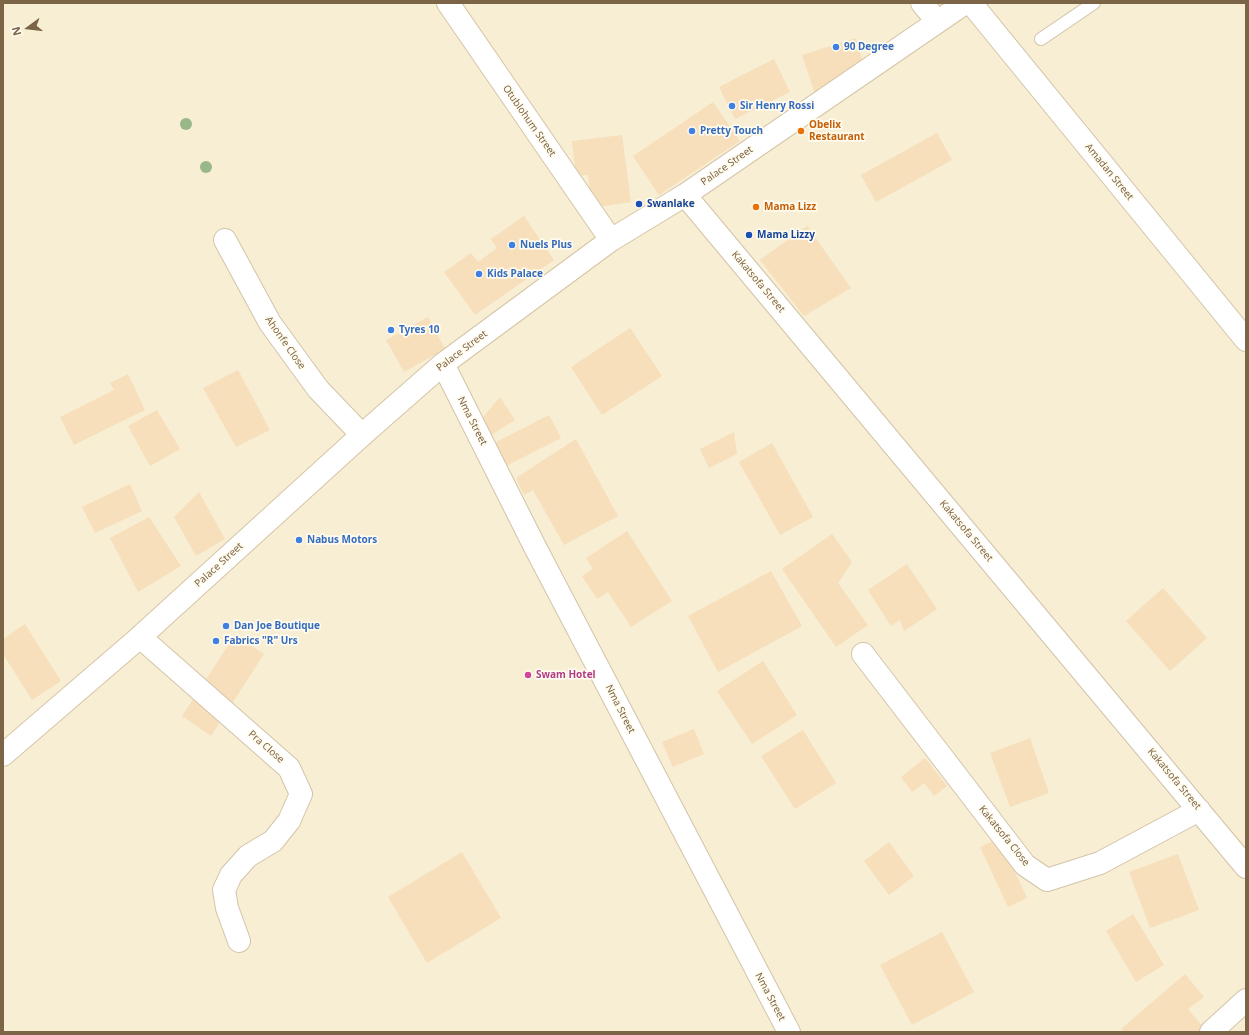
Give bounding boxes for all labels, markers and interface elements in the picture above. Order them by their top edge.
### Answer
north arrow [8,8,48,48]
text: N [8,25,24,38]
place label: 90 Degree [844,41,894,53]
marker: 90 Degree [831,42,841,52]
street label: Otublohum Street [500,83,558,159]
place label: Sir Henry Rossi [740,100,814,112]
marker: Sir Henry Rossi [727,101,737,111]
place label: Obelix Restaurant [809,119,864,142]
place label: Pretty Touch [700,125,763,137]
marker: Pretty Touch [687,126,697,136]
marker: Obelix Restaurant [796,126,806,136]
street label: Amadan Street [1082,141,1136,203]
street label: Palace Street [699,144,755,188]
place label: Swanlake [647,198,695,210]
marker: Swanlake [634,199,644,209]
place label: Mama Lizz [764,201,816,213]
marker: Mama Lizz [751,202,761,212]
place label: Mama Lizzy [757,229,815,241]
marker: Mama Lizzy [744,230,754,240]
place label: Nuels Plus [520,239,572,251]
marker: Nuels Plus [507,240,517,250]
street label: Kakatsofa Street [729,249,787,315]
place label: Kids Palace [487,268,543,280]
marker: Kids Palace [474,269,484,279]
street label: Ahonfe Close [262,314,308,372]
place label: Tyres 10 [399,324,440,336]
marker: Tyres 10 [386,325,396,335]
street label: Palace Street [434,328,490,374]
street label: Nma Street [455,395,489,447]
street label: Kakatsofa Street [937,498,995,564]
place label: Nabus Motors [307,534,377,546]
marker: Nabus Motors [294,535,304,545]
street label: Palace Street [192,540,246,590]
place label: Dan Joe Boutique [234,620,320,632]
marker: Dan Joe Boutique [221,621,231,631]
place label: Fabrics "R" Urs [224,635,298,647]
marker: Fabrics "R" Urs [211,636,221,646]
place label: Swam Hotel [536,669,596,681]
marker: Swam Hotel [523,670,533,680]
street label: Nma Street [603,683,637,735]
street label: Pra Close [246,728,286,766]
street label: Kakatsofa Street [1145,746,1203,812]
street label: Kakatsofa Close [976,803,1032,869]
street label: Nma Street [752,971,788,1023]

